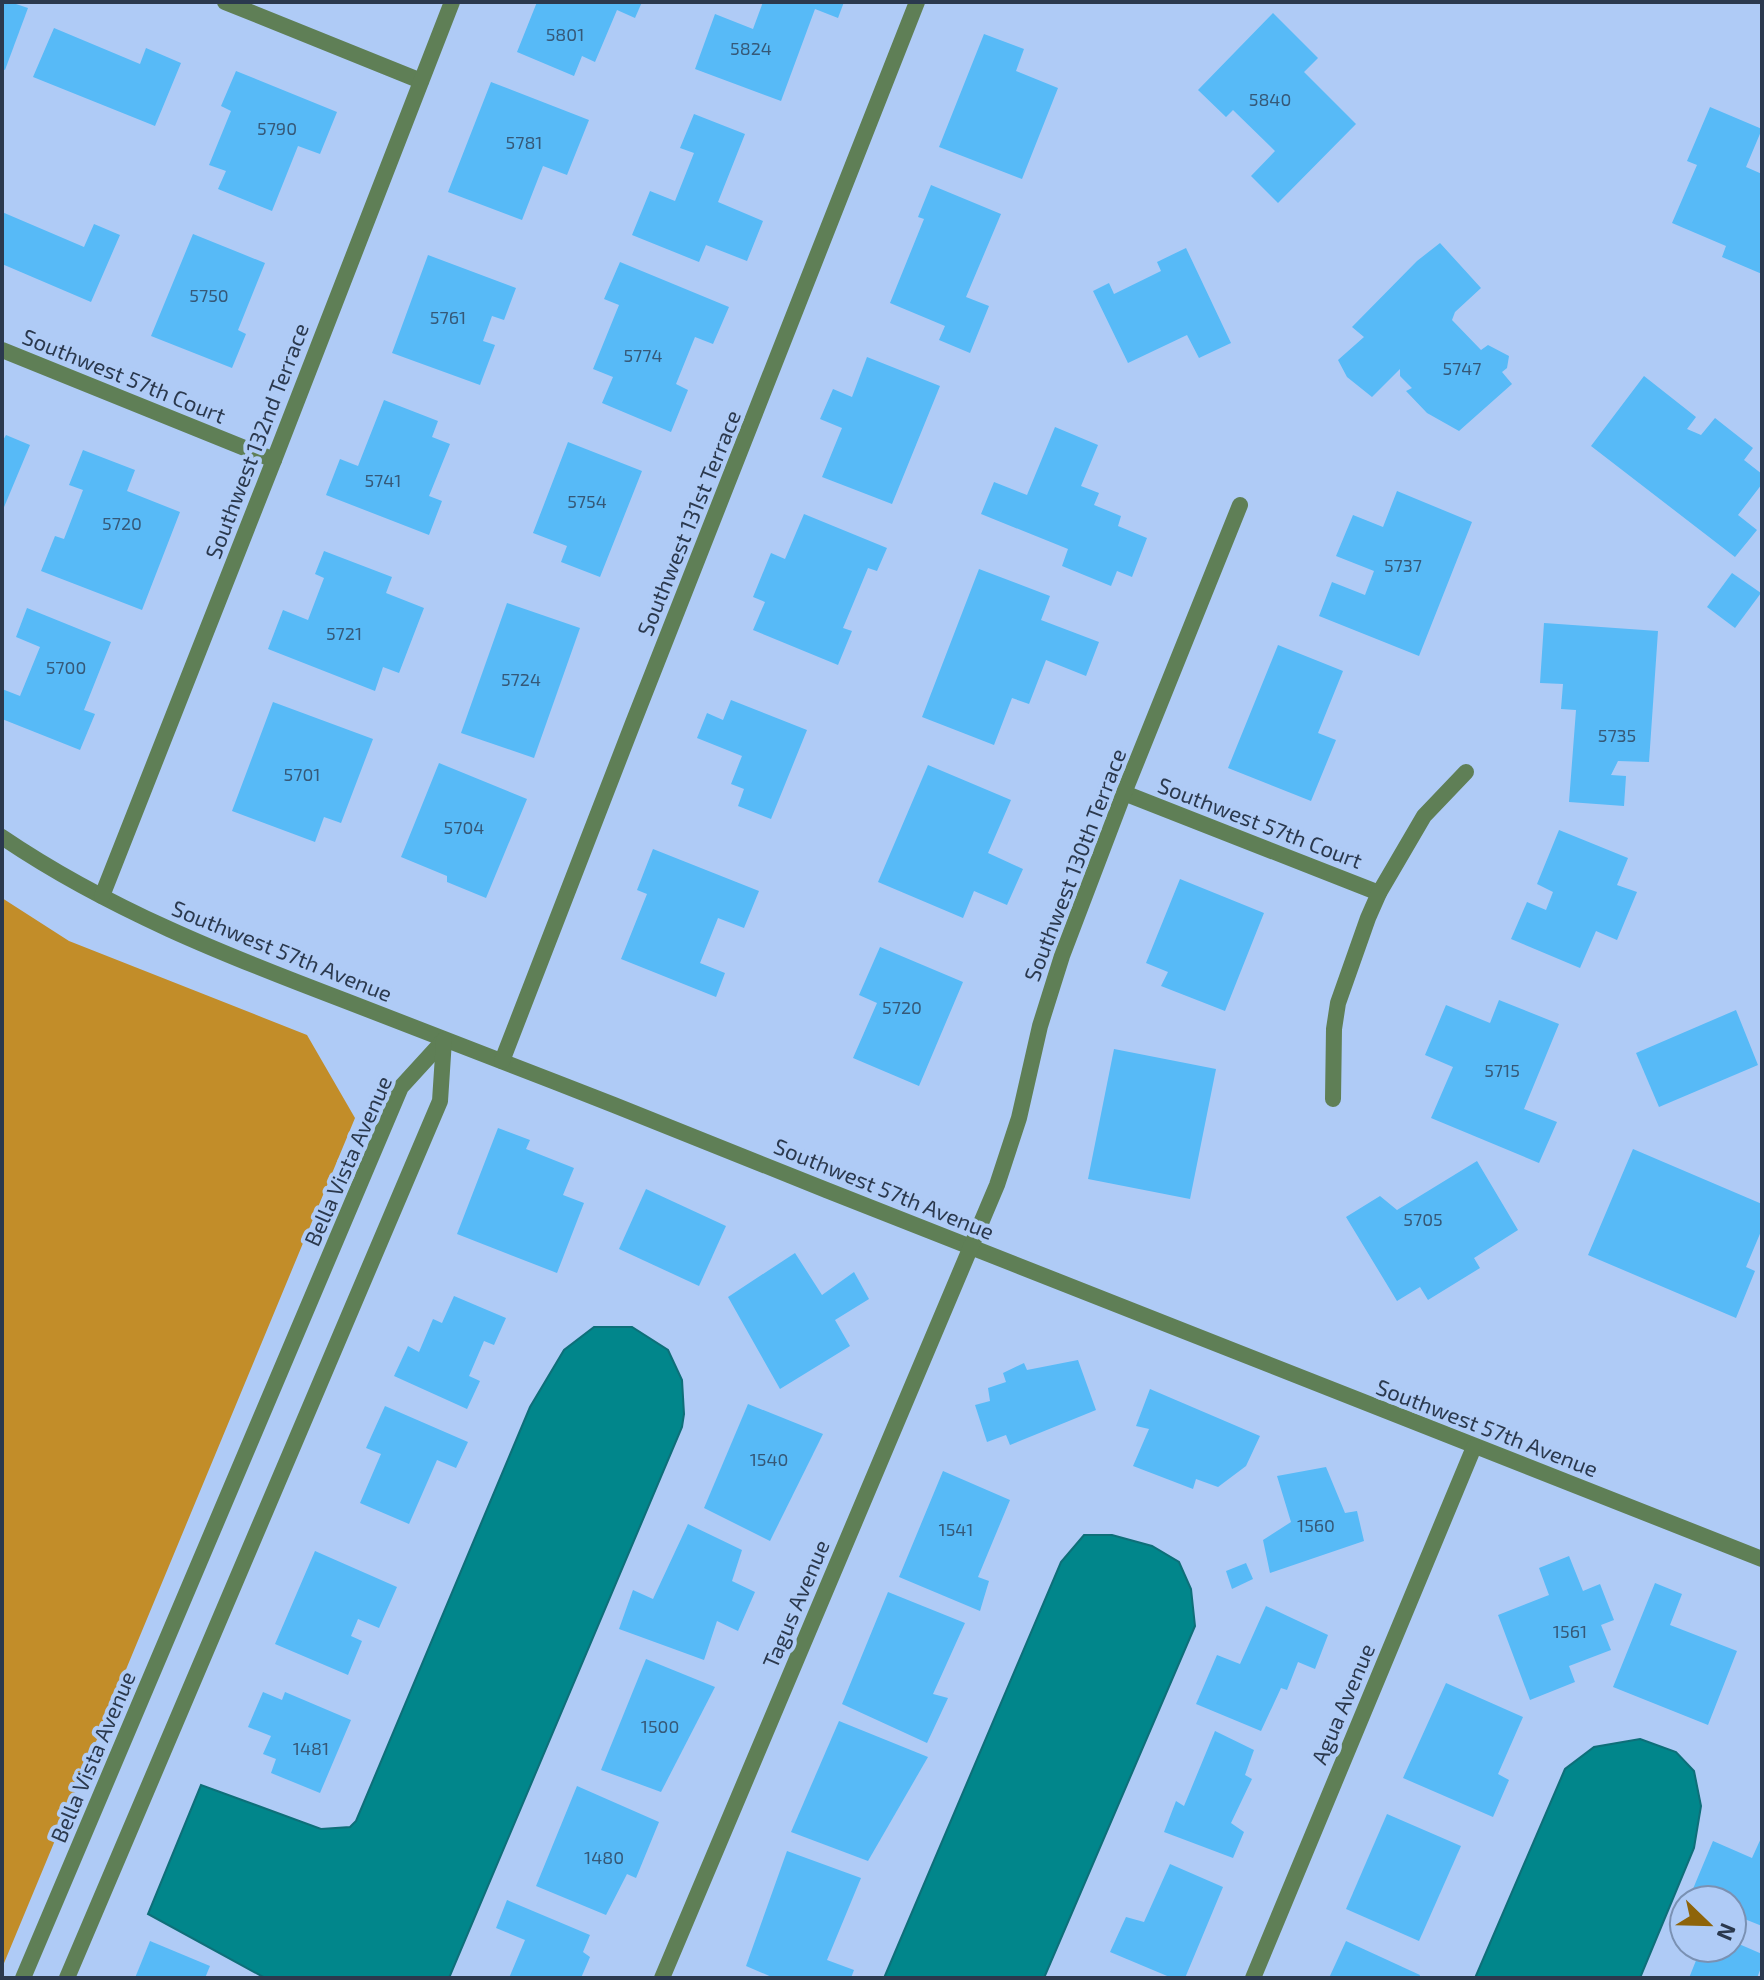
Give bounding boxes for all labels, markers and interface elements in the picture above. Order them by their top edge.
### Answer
house number: 5801 [546,23,584,45]
house number: 5824 [730,37,772,59]
house number: 5840 [1249,88,1291,110]
house number: 5790 [257,117,297,139]
house number: 5781 [506,131,542,153]
house number: 5750 [189,284,229,306]
house number: 5761 [430,306,466,328]
street label: Southwest 132nd Terrace [199,319,313,562]
street label: Southwest 57th Court [19,322,230,428]
house number: 5774 [623,344,663,366]
house number: 5747 [1442,357,1482,379]
street label: Southwest 131st Terrace [631,406,745,639]
house number: 5741 [364,469,402,491]
house number: 5754 [567,490,607,512]
house number: 5720 [102,512,142,534]
house number: 5737 [1384,554,1422,576]
house number: 5721 [326,622,362,644]
house number: 5700 [46,656,86,678]
house number: 5724 [501,668,541,690]
house number: 5735 [1598,724,1636,746]
street label: Southwest 130th Terrace [1018,745,1130,985]
house number: 5701 [284,763,320,785]
street label: Southwest 57th Court [1155,771,1366,873]
house number: 5704 [444,816,484,838]
street label: Southwest 57th Avenue [168,894,396,1006]
house number: 5720 [882,996,922,1018]
house number: 5715 [1484,1059,1520,1081]
street label: Bella Vista Avenue [298,1071,396,1250]
street label: Southwest 57th Avenue [770,1132,998,1244]
house number: 5705 [1403,1208,1443,1230]
street label: Southwest 57th Avenue [1373,1373,1602,1481]
house number: 1540 [750,1448,788,1470]
house number: 1560 [1297,1514,1335,1536]
house number: 1541 [938,1518,974,1540]
street label: Tagus Avenue [756,1536,834,1672]
house number: 1561 [1553,1620,1587,1642]
street label: Agua Avenue [1305,1639,1379,1768]
street label: Bella Vista Avenue [44,1667,140,1846]
house number: 1500 [641,1715,679,1737]
house number: 1481 [293,1737,329,1759]
house number: 1480 [584,1846,624,1868]
north arrow [1668,1884,1748,1964]
text: N [1712,1920,1742,1945]

